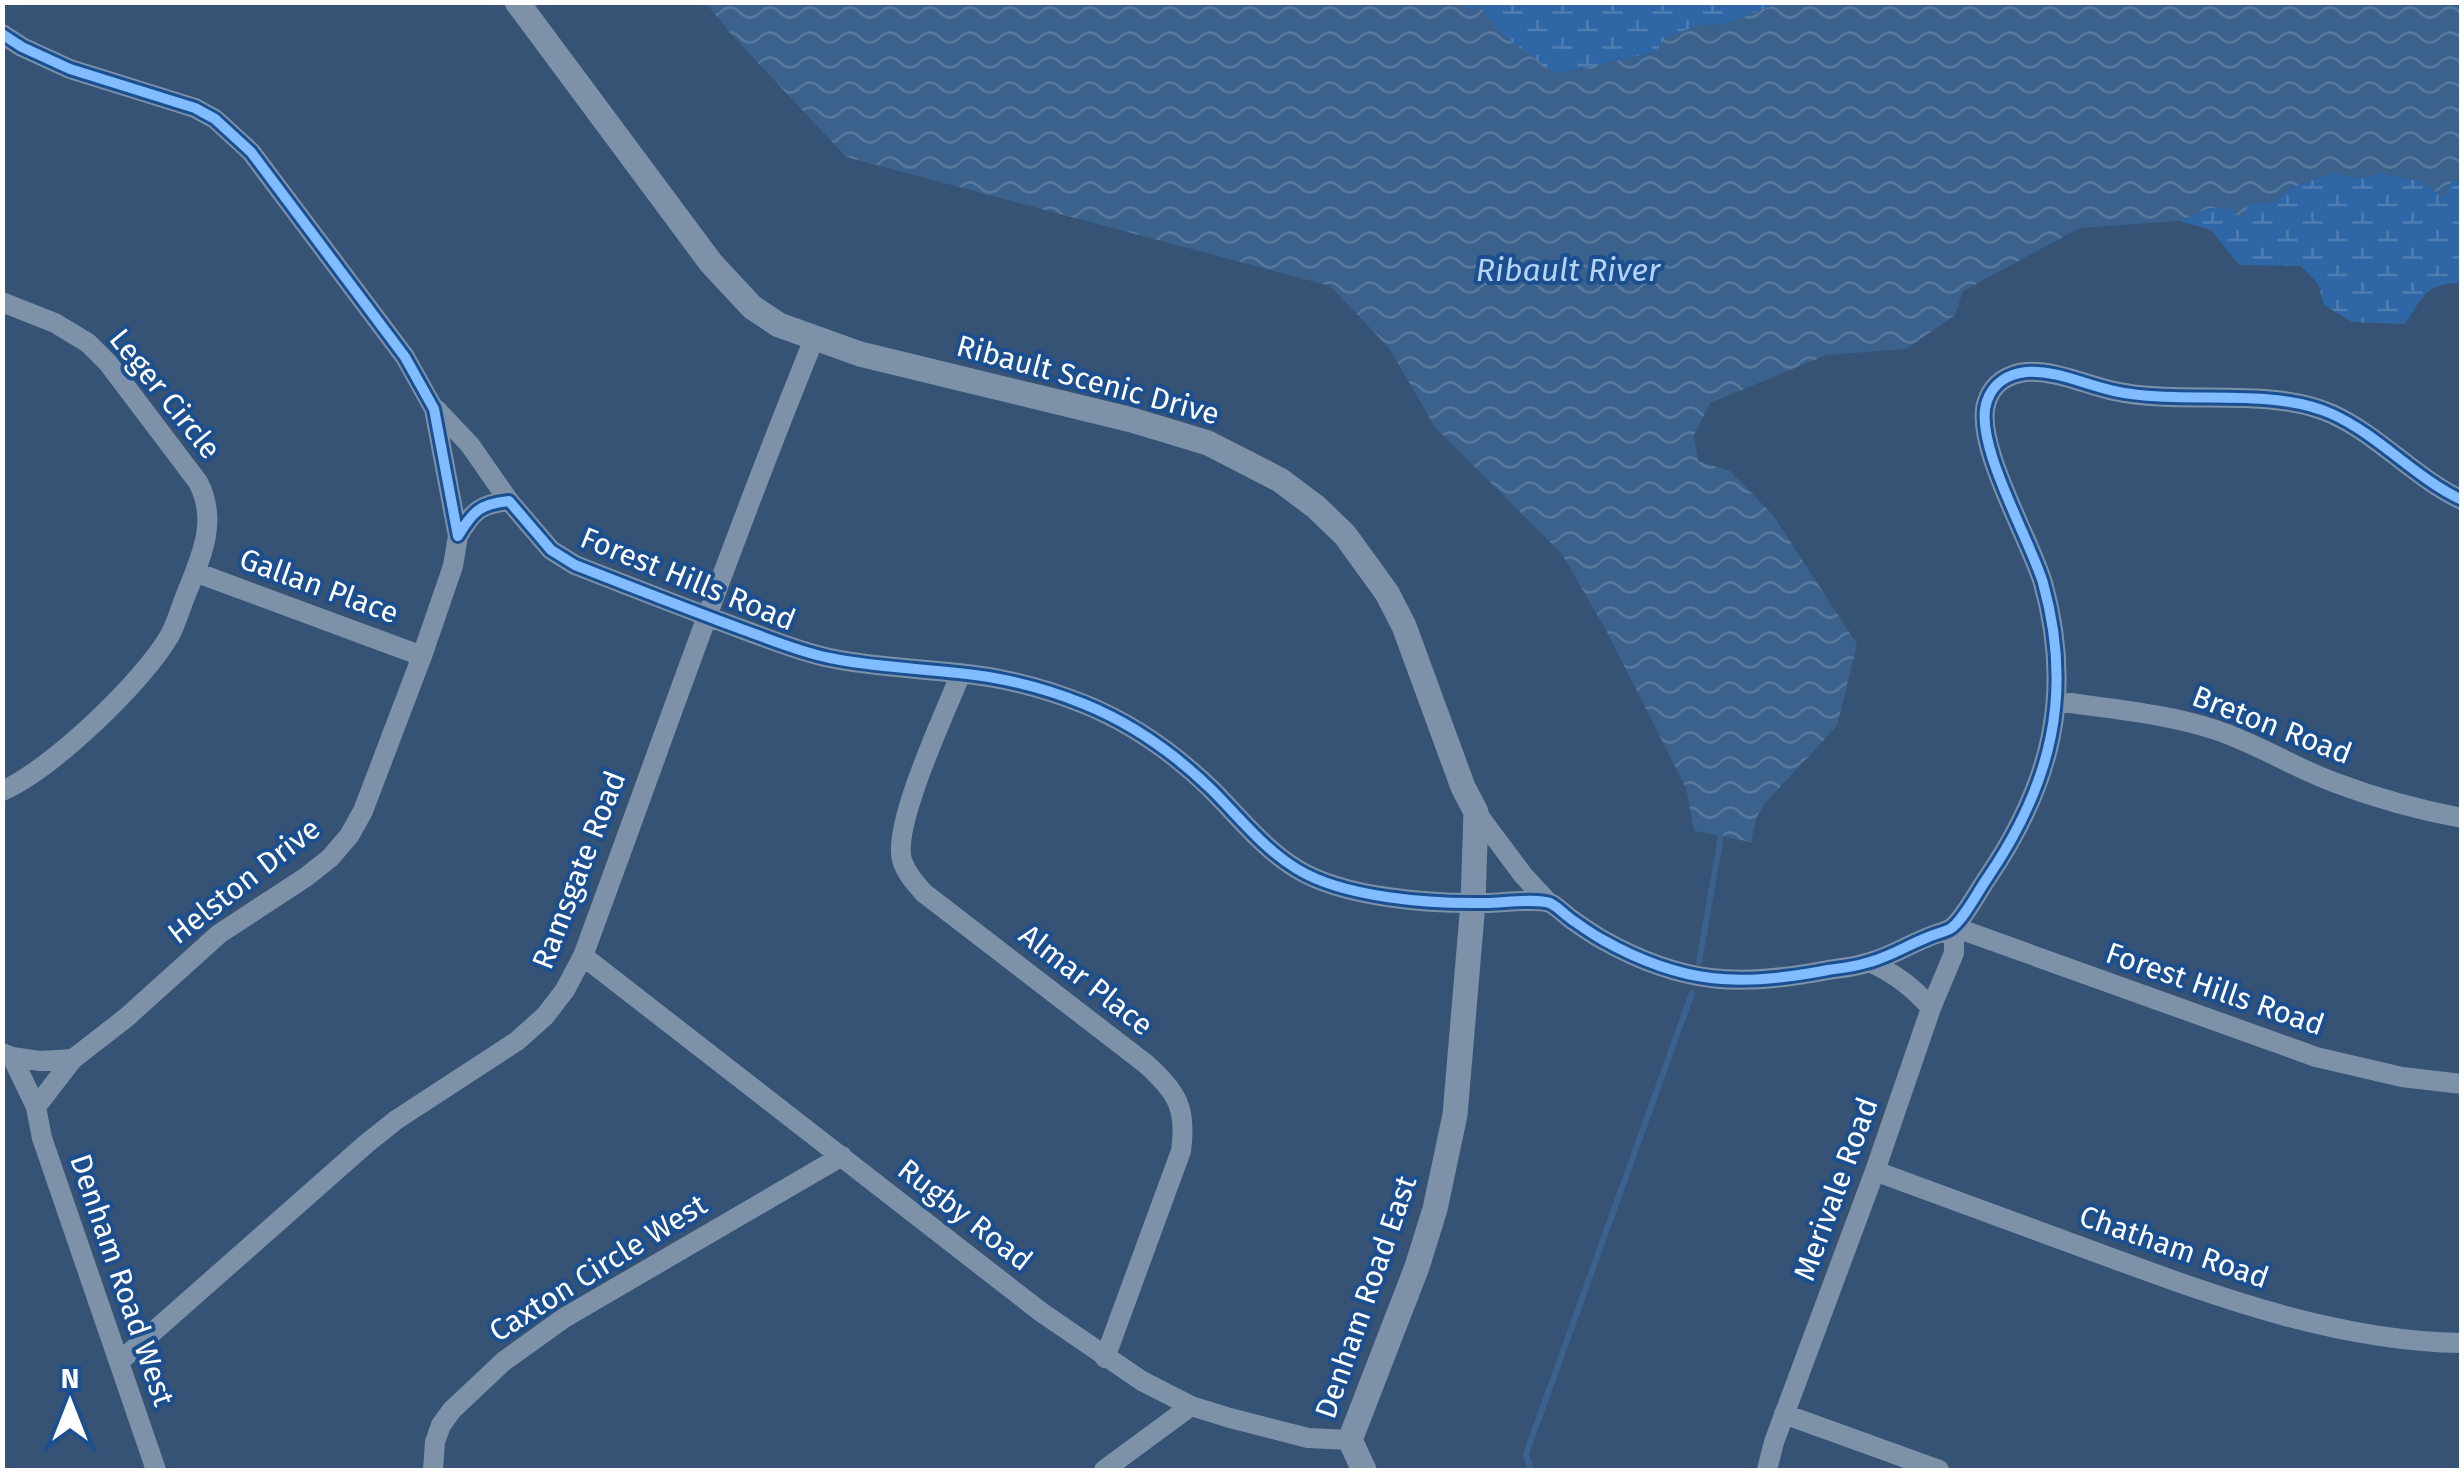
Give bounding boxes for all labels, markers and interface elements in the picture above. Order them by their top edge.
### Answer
water label: Ribault River [1476,251,1662,289]
street label: Leger Circle [102,322,228,466]
street label: Ribault Scenic Drive [953,328,1223,432]
street label: Forest Hills Road [575,519,801,639]
street label: Gallan Place [235,541,403,631]
street label: Breton Road [2187,678,2357,772]
street label: Ramsgate Road [525,766,633,974]
street label: Helston Drive [161,810,327,952]
street label: Almar Place [1012,917,1160,1043]
street label: Forest Hills Road [2101,935,2329,1043]
street label: Merivale Road [1786,1093,1886,1285]
street label: Denham Road West [62,1150,182,1411]
street label: Rugby Road [891,1151,1039,1279]
street label: Denham Road East [1308,1171,1424,1423]
street label: Caxton Circle West [483,1186,714,1349]
street label: Chatham Road [2075,1198,2273,1296]
north arrow [20,1353,120,1453]
text: N [61,1362,79,1395]

